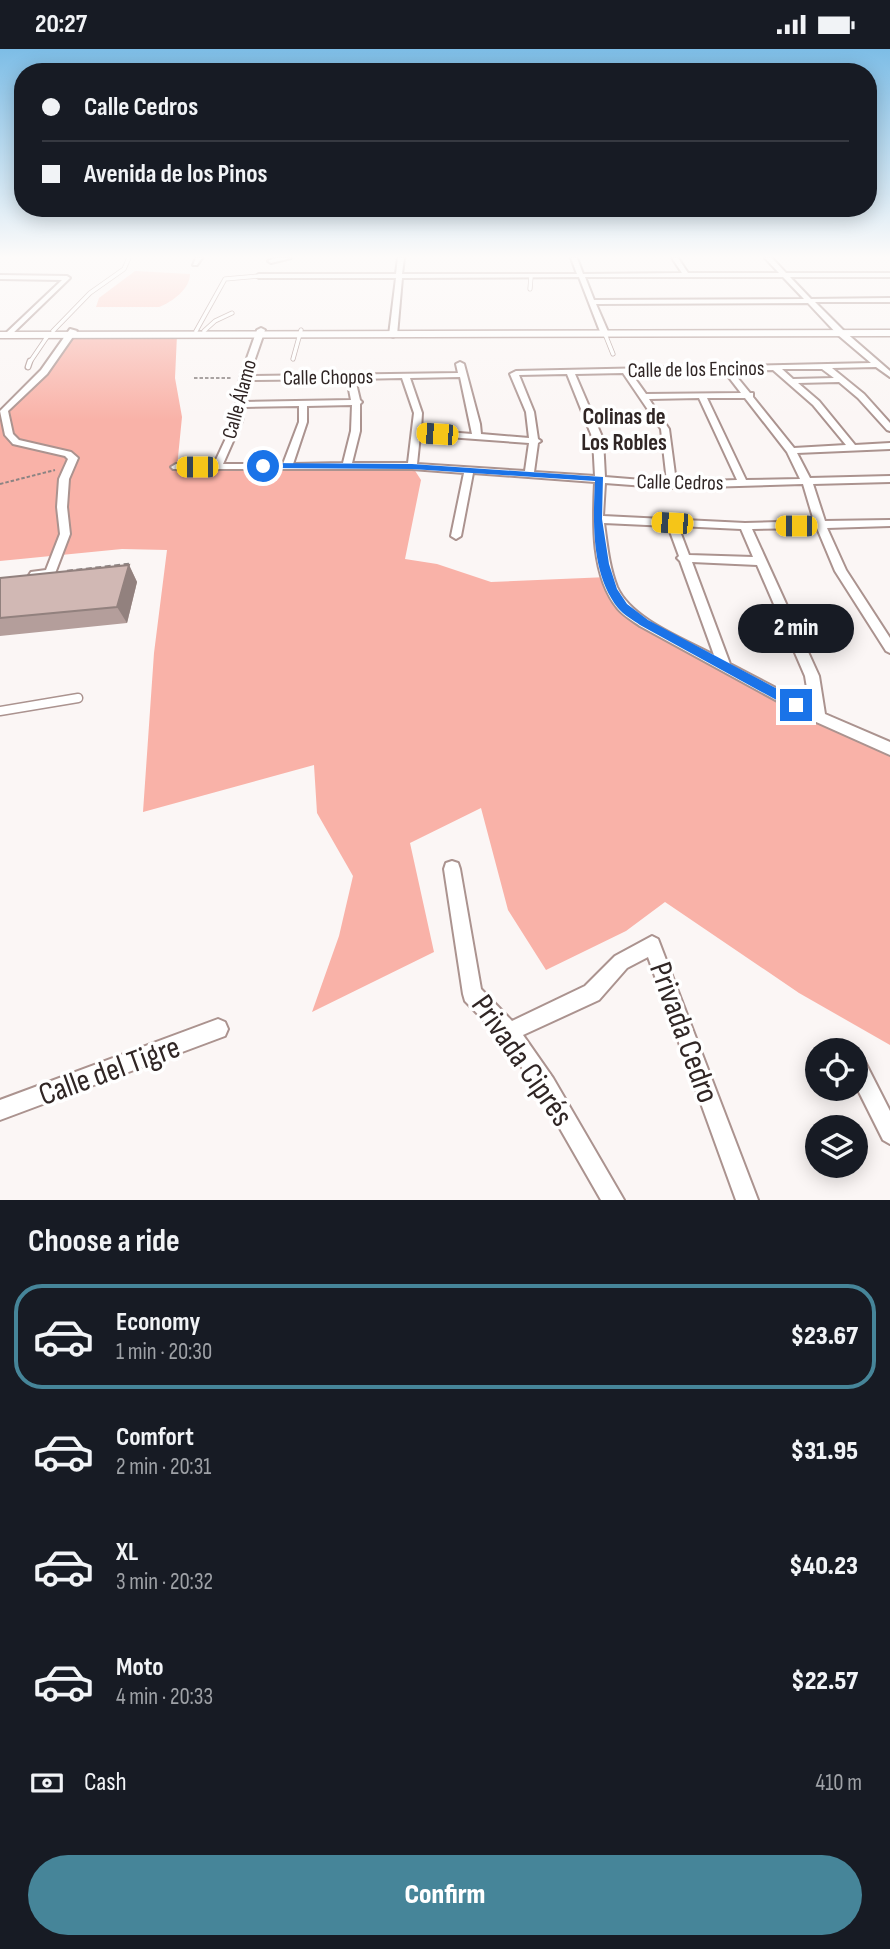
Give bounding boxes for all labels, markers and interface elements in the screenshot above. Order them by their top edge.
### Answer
text: 20:27 [35,9,87,40]
text: Calle Cedros [84,92,198,123]
text: Avenida de los Pinos [84,159,268,190]
street label: Calle de los Encinos [627,356,765,383]
street label: Calle Álamo [217,357,262,441]
street label: Calle Chopos [283,364,373,391]
district label: Colinas de Los Robles [581,403,667,457]
car [416,422,459,446]
route start [247,450,279,482]
car [177,457,219,478]
street label: Calle Cedros [636,469,724,496]
car [651,511,694,535]
car [776,516,818,537]
callout: 2 min [738,603,854,653]
text: 2 min [774,614,818,642]
route end [780,689,812,721]
street label: Privada Cedro [640,957,727,1108]
street label: Privada Ciprés [462,988,581,1134]
street label: Calle del Tigre [33,1028,186,1115]
map controls [805,1038,868,1178]
button: locate [805,1038,868,1101]
button: layers [805,1115,868,1178]
text: Choose a ride [28,1222,180,1261]
icon: car [32,1305,95,1368]
text: Economy [116,1307,200,1338]
text: $23.67 [791,1321,858,1352]
text: 1 min · 20:30 [116,1338,212,1366]
icon: car [32,1420,95,1483]
text: Comfort [116,1422,194,1453]
text: $31.95 [791,1436,858,1467]
text: 2 min · 20:31 [116,1453,211,1481]
icon: car [32,1535,95,1598]
text: XL [116,1537,138,1568]
text: $40.23 [789,1551,858,1582]
text: 3 min · 20:32 [116,1568,213,1596]
icon: car [32,1650,95,1713]
text: Moto [116,1652,164,1683]
text: $22.57 [791,1666,858,1697]
text: 4 min · 20:33 [116,1683,213,1711]
icon: cash [28,1764,66,1802]
text: Cash [84,1767,127,1798]
text: 410 m [816,1769,862,1797]
button: Confirm [28,1855,862,1935]

